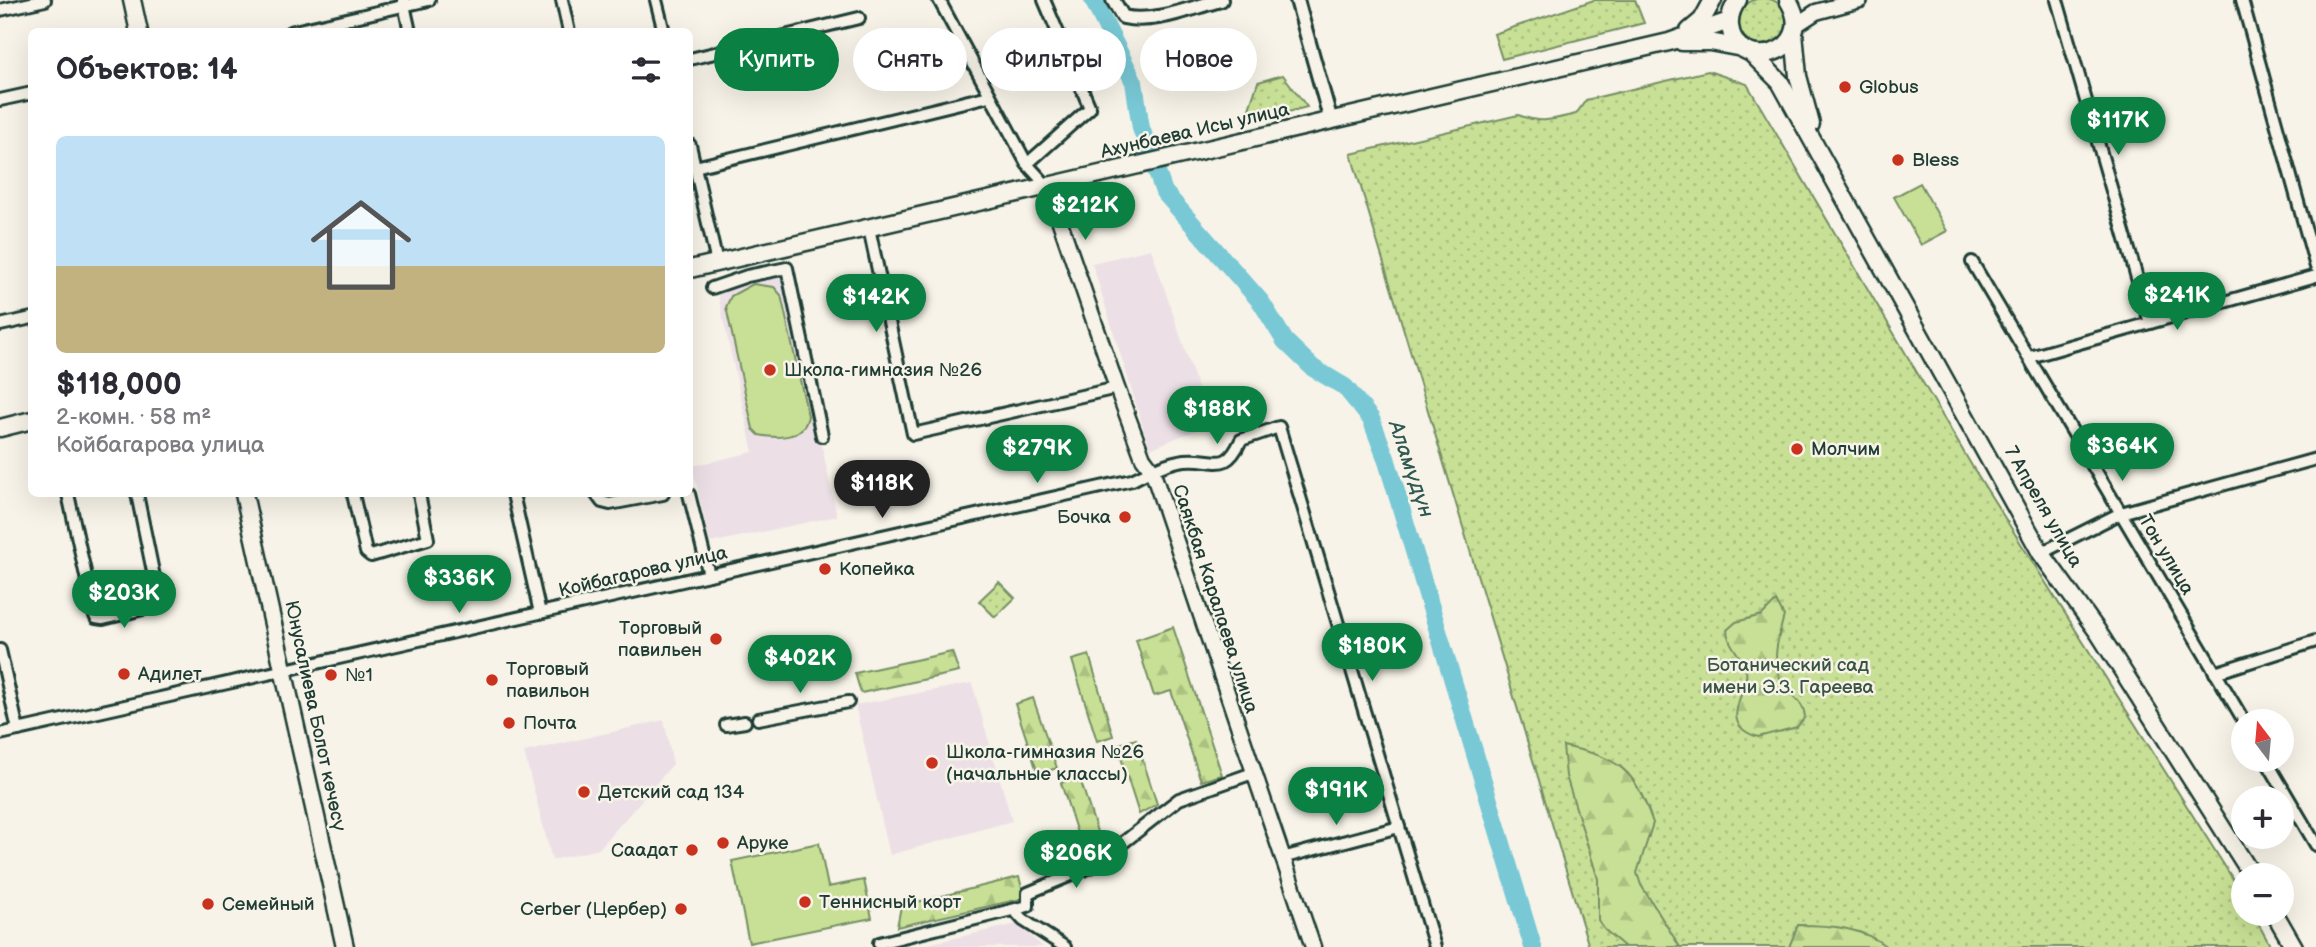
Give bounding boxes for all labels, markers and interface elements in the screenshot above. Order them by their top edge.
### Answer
chip: Купить [714,28,839,91]
chip: Снять [853,28,967,91]
chip: Фильтры [981,28,1126,91]
chip: Новое [1140,28,1257,91]
icon: filters [627,51,665,89]
text: Объектов: 14 [56,52,238,88]
place label: Globus [1859,76,1919,99]
marker: Globus [1837,79,1853,95]
pin: $117K [2069,97,2167,157]
street label: Ахунбаева Исы улица [1097,98,1292,164]
text: $117K [2087,106,2149,134]
place label: Bless [1912,149,1959,172]
marker: Bless [1890,152,1906,168]
icon: home [298,182,424,308]
pin: $212K [1036,182,1134,242]
text: $212K [1051,191,1119,219]
pin: $241K [2128,272,2226,332]
pin: $142K [827,274,925,334]
text: $241K [2144,281,2210,309]
text: $142K [842,283,910,311]
place label: Школа-гимназия №26 [784,359,982,382]
marker: Школа-гимназия №26 [762,362,778,378]
text: $118,000 [56,367,182,403]
pin: $188K [1168,386,1266,446]
text: $188K [1183,395,1251,423]
text: 2-комн. · 58 m² [56,403,211,431]
water label: Аламүдүн [1382,415,1439,521]
pin: $364K [2073,424,2171,483]
pin: $279K [988,426,1086,485]
text: Койбагарова улица [56,431,265,459]
text: $364K [2086,432,2158,460]
text: $279K [1002,434,1072,462]
place label: Молчим [1811,438,1880,461]
marker: Молчим [1789,441,1805,457]
street label: 7 Апреля улица [1999,442,2087,572]
pin: $118K [833,461,931,520]
text: $118K [850,469,914,497]
street label: Саякбая Каралаева улица [1167,482,1263,716]
place label: Бочка [1057,506,1111,529]
marker: Бочка [1117,509,1133,525]
street label: Тон улица [2133,511,2199,599]
street label: Койбагарова улица [556,541,730,603]
pin: $336K [410,556,508,615]
place label: Копейка [839,558,915,581]
marker: Копейка [817,561,833,577]
text: $336K [423,564,495,592]
pin: $203K [75,570,173,630]
text: $203K [88,579,160,607]
street label: Юнусалиева Болот көчөсү [279,598,351,834]
place label: Торговый павильен [618,617,702,662]
pin: $180K [1323,624,1421,683]
marker: Торговый павильен [708,631,724,647]
text: $180K [1338,632,1406,660]
pin: $402K [751,636,849,695]
text: $402K [764,644,836,672]
park label: Ботанический сад имени Э.З. Гареева [1702,654,1874,699]
place label: Торговый павильон [506,658,590,703]
place label: Адилет [137,663,202,686]
place label: №1 [345,664,373,687]
marker: Адилет [116,666,132,682]
marker: №1 [323,667,339,683]
marker: Торговый павильон [484,672,500,688]
north arrow [2231,709,2294,772]
map controls [2231,709,2294,926]
place label: Почта [523,712,577,735]
marker: Почта [501,715,517,731]
place label: Школа-гимназия №26 (начальные классы) [946,741,1144,786]
marker: Школа-гимназия №26 (начальные классы) [924,755,940,771]
pin: $191K [1287,768,1385,827]
text: $191K [1304,776,1368,804]
place label: Детский сад 134 [598,781,745,804]
marker: Детский сад 134 [576,784,592,800]
button: + [2231,786,2294,849]
pin: $206K [1027,830,1125,890]
place label: Аруке [736,832,789,855]
marker: Аруке [715,835,731,851]
place label: Саадат [611,839,678,862]
text: $206K [1040,839,1112,867]
marker: Саадат [684,842,700,858]
button: − [2231,863,2294,926]
place label: Теннисный корт [819,891,961,914]
place label: Семейный [222,893,315,916]
marker: Теннисный корт [797,894,813,910]
marker: Семейный [200,896,216,912]
place label: Cerber (Цербер) [520,898,667,921]
marker: Cerber (Цербер) [673,901,689,917]

